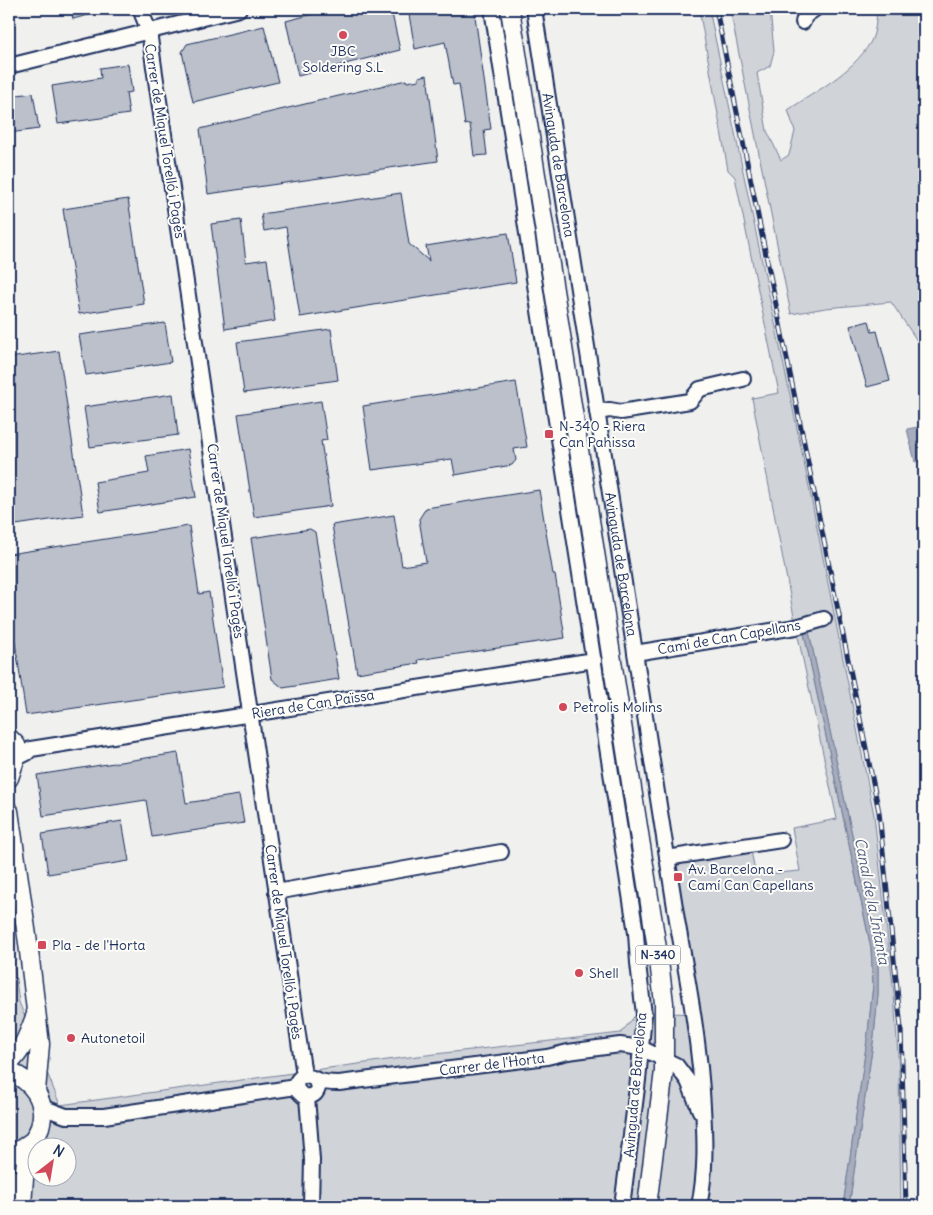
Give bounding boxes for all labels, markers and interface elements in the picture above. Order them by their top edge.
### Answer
marker: JBC Soldering S.L [337,29,349,41]
street label: Carrer de Miquel Torelló i Pagès [141,42,189,240]
place label: JBC Soldering S.L [303,42,384,76]
street label: Avinguda de Barcelona [538,92,579,239]
place label: N-340 - Riera Can Pahissa [559,417,645,451]
marker: N-340 - Riera Can Pahissa [543,428,555,440]
street label: Carrer de Miquel Torelló i Pagès [203,442,249,640]
street label: Avinguda de Barcelona [601,491,641,638]
street label: Camí de Can Capellans [656,616,802,658]
street label: Riera de Can Païssa [250,685,376,723]
place label: Petrolis Molins [573,698,662,716]
marker: Petrolis Molins [557,701,569,713]
water label: Canal de la Infanta [851,836,894,967]
street label: Carrer de Miquel Torelló i Pagès [261,843,307,1041]
place label: Av. Barcelona - Camí Can Capellans [688,860,814,894]
marker: Av. Barcelona - Camí Can Capellans [672,871,684,883]
place label: Pla - de l'Horta [52,936,145,954]
marker: Pla - de l'Horta [36,939,48,951]
road number: N-340 [636,946,680,964]
place label: Shell [589,964,619,982]
marker: Shell [573,967,585,979]
street label: Avinguda de Barcelona [620,1012,650,1158]
place label: Autonetoil [81,1029,145,1047]
marker: Autonetoil [65,1032,77,1044]
street label: Carrer de l'Horta [438,1049,546,1079]
north arrow [28,1138,78,1188]
text: N [50,1141,67,1161]

